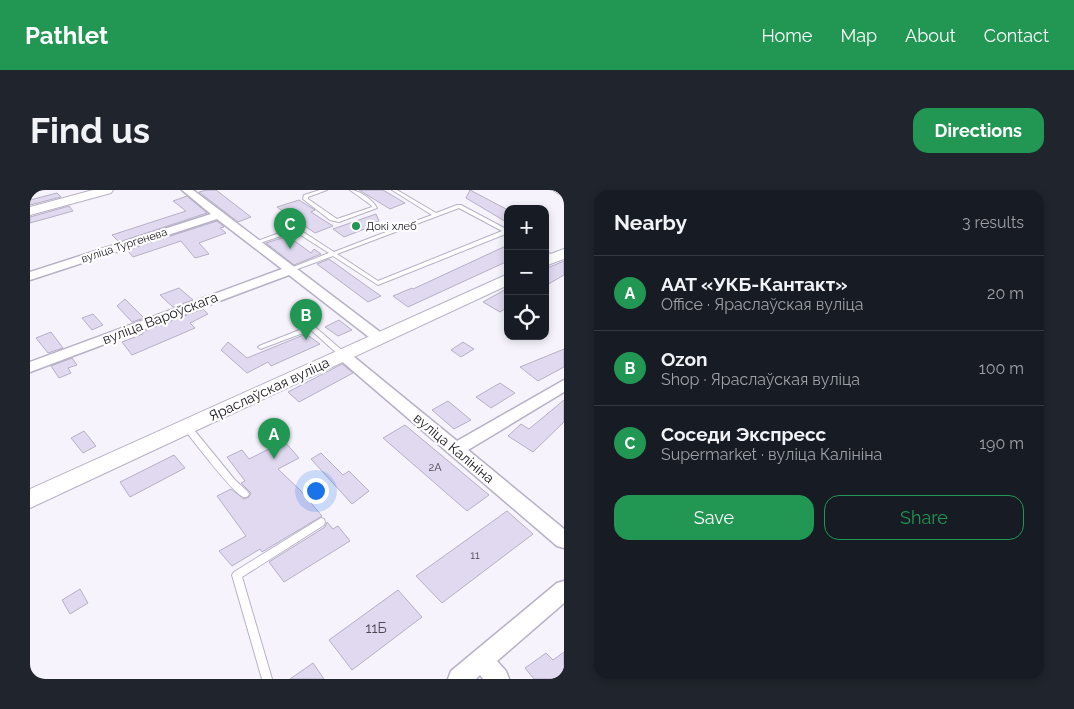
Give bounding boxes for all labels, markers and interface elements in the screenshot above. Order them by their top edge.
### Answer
text: Pathlet [25,21,108,50]
text: Home [761,25,812,46]
text: Map [840,25,877,46]
text: About [905,25,956,46]
text: Contact [984,25,1049,46]
button: Directions [913,108,1044,153]
text: Find us [30,110,150,151]
map controls [504,205,549,340]
button: + [504,205,549,250]
pin: C [274,208,306,249]
text: Nearby [614,210,687,235]
text: 3 results [962,213,1024,232]
marker: Докі хлеб [350,220,362,232]
place label: Докі хлеб [366,220,417,233]
street label: вуліца Тургенева [80,225,169,265]
button: − [504,250,549,295]
text: ААТ «УКБ-Кантакт» [661,273,848,295]
text: A [625,284,635,303]
text: 20 m [987,284,1024,303]
street label: вуліца Вароўскага [100,289,220,347]
button: locate [504,295,549,340]
text: Office · Яраслаўская вуліца [661,295,864,314]
pin: B [290,299,322,340]
text: Ozon [661,348,708,370]
street label: Яраслаўская вуліца [206,354,332,424]
text: B [625,359,635,378]
text: 100 m [979,359,1024,378]
text: Shop · Яраслаўская вуліца [661,370,860,389]
street label: вуліца Калініна [411,410,497,486]
pin: A [258,418,290,459]
text: Соседи Экспресс [661,423,826,445]
text: C [625,434,635,453]
text: 190 m [979,434,1024,453]
text: Supermarket · вуліца Калініна [661,445,882,464]
house number: 2А [428,461,442,474]
your location [303,478,329,504]
button: Save [614,495,814,540]
button: Share [824,495,1024,540]
house number: 11 [470,549,480,562]
house number: 11Б [365,620,387,636]

